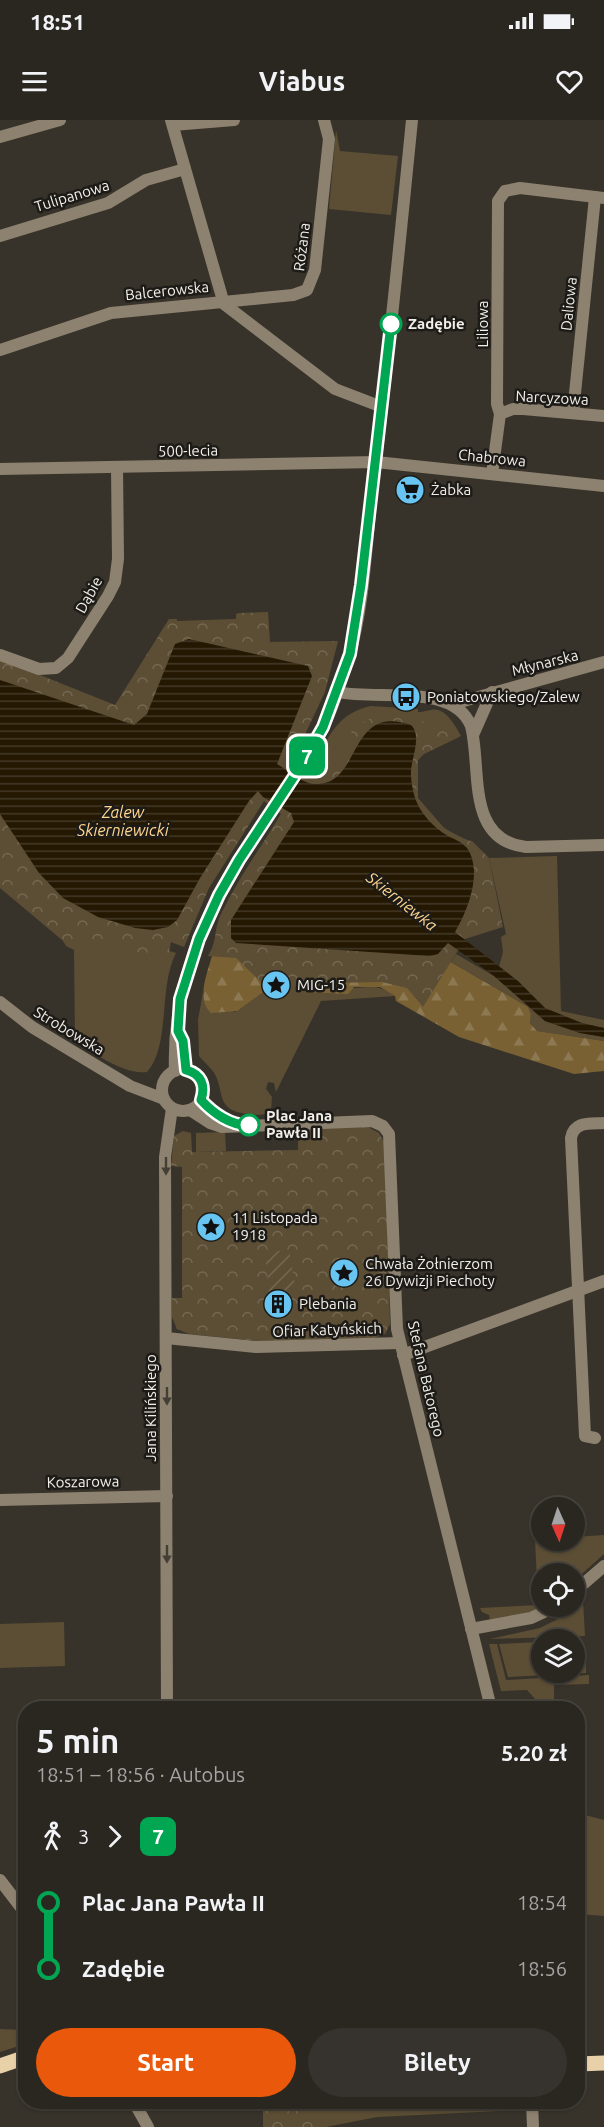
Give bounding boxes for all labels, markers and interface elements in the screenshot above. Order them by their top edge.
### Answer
text: 18:51 [30,9,85,34]
icon: menu [18,65,51,98]
icon: heart [553,65,586,98]
text: Viabus [259,66,345,96]
street label: Tulipanowa [32,176,111,215]
street label: Różana [290,222,313,272]
street label: Daliowa [557,276,580,332]
street label: Balcerowska [124,278,210,303]
street label: Liliowa [474,301,491,347]
marker: Zadębie [380,313,402,335]
place label: Zadębie [408,315,465,333]
street label: Narcyzowa [515,387,589,408]
street label: 500-lecia [158,441,218,460]
street label: Chabrowa [457,445,527,470]
supermarket icon: Żabka [394,474,426,506]
place label: Żabka [431,481,471,498]
street label: Dąbie [72,574,105,616]
street label: Młynarska [510,646,580,679]
bus stop icon: Poniatowskiego/Zalew [390,681,422,713]
place label: Poniatowskiego/Zalew [427,688,580,705]
line badge: 7 [288,736,326,776]
text: 7 [301,744,313,768]
water label: Zalew Skierniewicki [76,803,170,839]
water label: Skierniewka [362,867,441,934]
place icon: MIG-15 [260,969,292,1001]
place label: MIG-15 [297,976,345,993]
street label: Strobowska [31,1003,108,1058]
place label: Plac Jana Pawła II [266,1107,332,1141]
marker: Plac Jana Pawła II [238,1114,260,1136]
one-way arrow [161,1156,171,1175]
place label: 11 Listopada 1918 [232,1209,318,1243]
place icon: 11 Listopada 1918 [195,1211,227,1243]
place label: Chwała Żołnierzom 26 Dywizji Piechoty [365,1255,495,1289]
place icon: Chwała Żołnierzom 26 Dywizji Piechoty [328,1257,360,1289]
building icon: Plebania [262,1288,294,1320]
place label: Plebania [299,1295,357,1312]
street label: Ofiar Katyńskich [272,1319,382,1340]
street label: Stefana Batorego [405,1319,448,1438]
street label: Jana Kilińskiego [142,1354,159,1462]
one-way arrow [162,1387,172,1406]
street label: Koszarowa [47,1472,119,1491]
north arrow [531,1497,585,1551]
map controls [531,1497,585,1683]
one-way arrow [162,1545,172,1564]
button: locate [531,1563,585,1617]
button: layers [531,1629,585,1683]
text: 5 min [36,1722,119,1759]
text: 5.20 zł [501,1740,567,1765]
text: 18:51 – 18:56 · Autobus [36,1763,245,1786]
icon: walk [36,1820,69,1853]
icon: forward [98,1820,131,1853]
text: 7 [152,1824,164,1848]
text: 3 [78,1825,89,1848]
text: Plac Jana Pawła II [82,1890,265,1915]
text: 18:54 [517,1891,567,1914]
text: Zadębie [82,1956,165,1981]
text: 18:56 [517,1957,567,1980]
button: Start [36,2028,296,2097]
button: Bilety [308,2028,567,2097]

